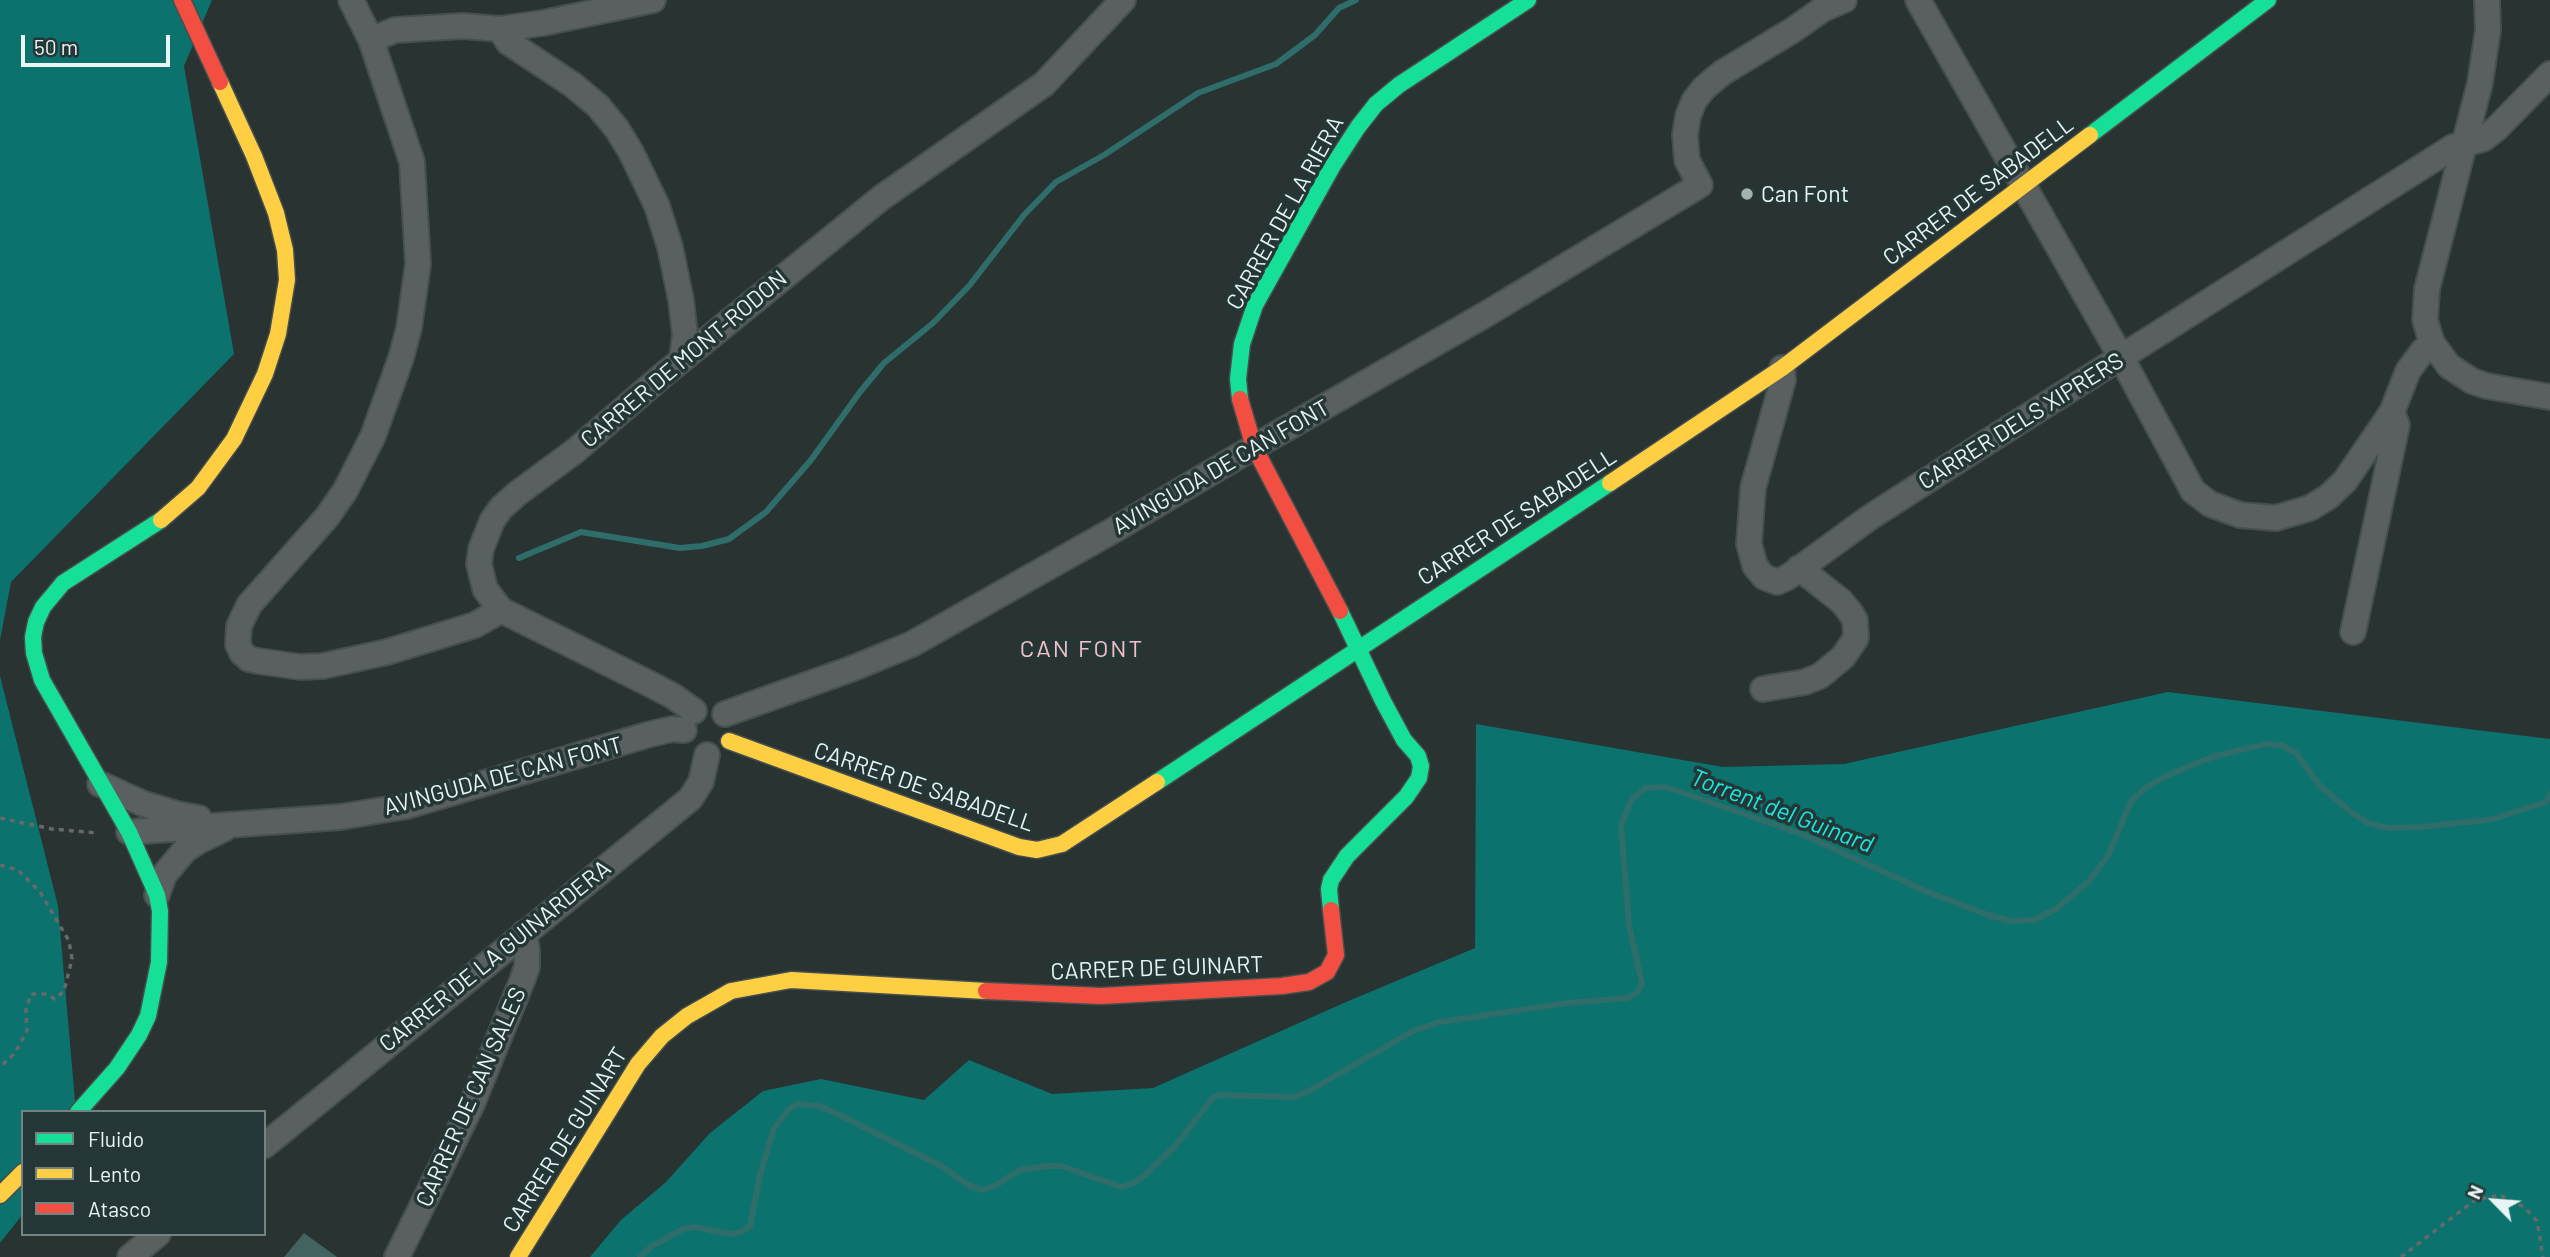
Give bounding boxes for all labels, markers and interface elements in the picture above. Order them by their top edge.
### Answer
scale bar [24,21,173,65]
text: 50 m [34,34,78,59]
street label: CARRER DE SABADELL [1878,111,2078,271]
street label: CARRER DE LA RIERA [1220,112,1350,314]
place label: Can Font [1761,180,1849,208]
marker: Can Font [1739,186,1755,202]
street label: CARRER DE MONT-RODON [575,265,793,453]
street label: CARRER DELS XIPRERS [1913,347,2129,495]
street label: AVINGUDA DE CAN FONT [1108,394,1334,540]
street label: CARRER DE SABADELL [1413,443,1621,591]
district label: CAN FONT [1021,635,1143,663]
street label: AVINGUDA DE CAN FONT [381,731,625,821]
street label: CARRER DE SABADELL [810,736,1038,838]
water label: Torrent del Guinard [1687,763,1877,859]
street label: CARRER DE LA GUINARDERA [374,854,616,1058]
street label: CARRER DE GUINART [1050,950,1264,986]
street label: CARRER DE CAN SALES [410,983,532,1211]
street label: CARRER DE GUINART [497,1042,633,1238]
legend [21,1110,266,1236]
text: Fluido [88,1126,144,1151]
text: Lento [88,1161,141,1186]
north arrow [2459,1166,2529,1236]
text: N [2461,1181,2488,1203]
text: Atasco [88,1196,151,1221]

